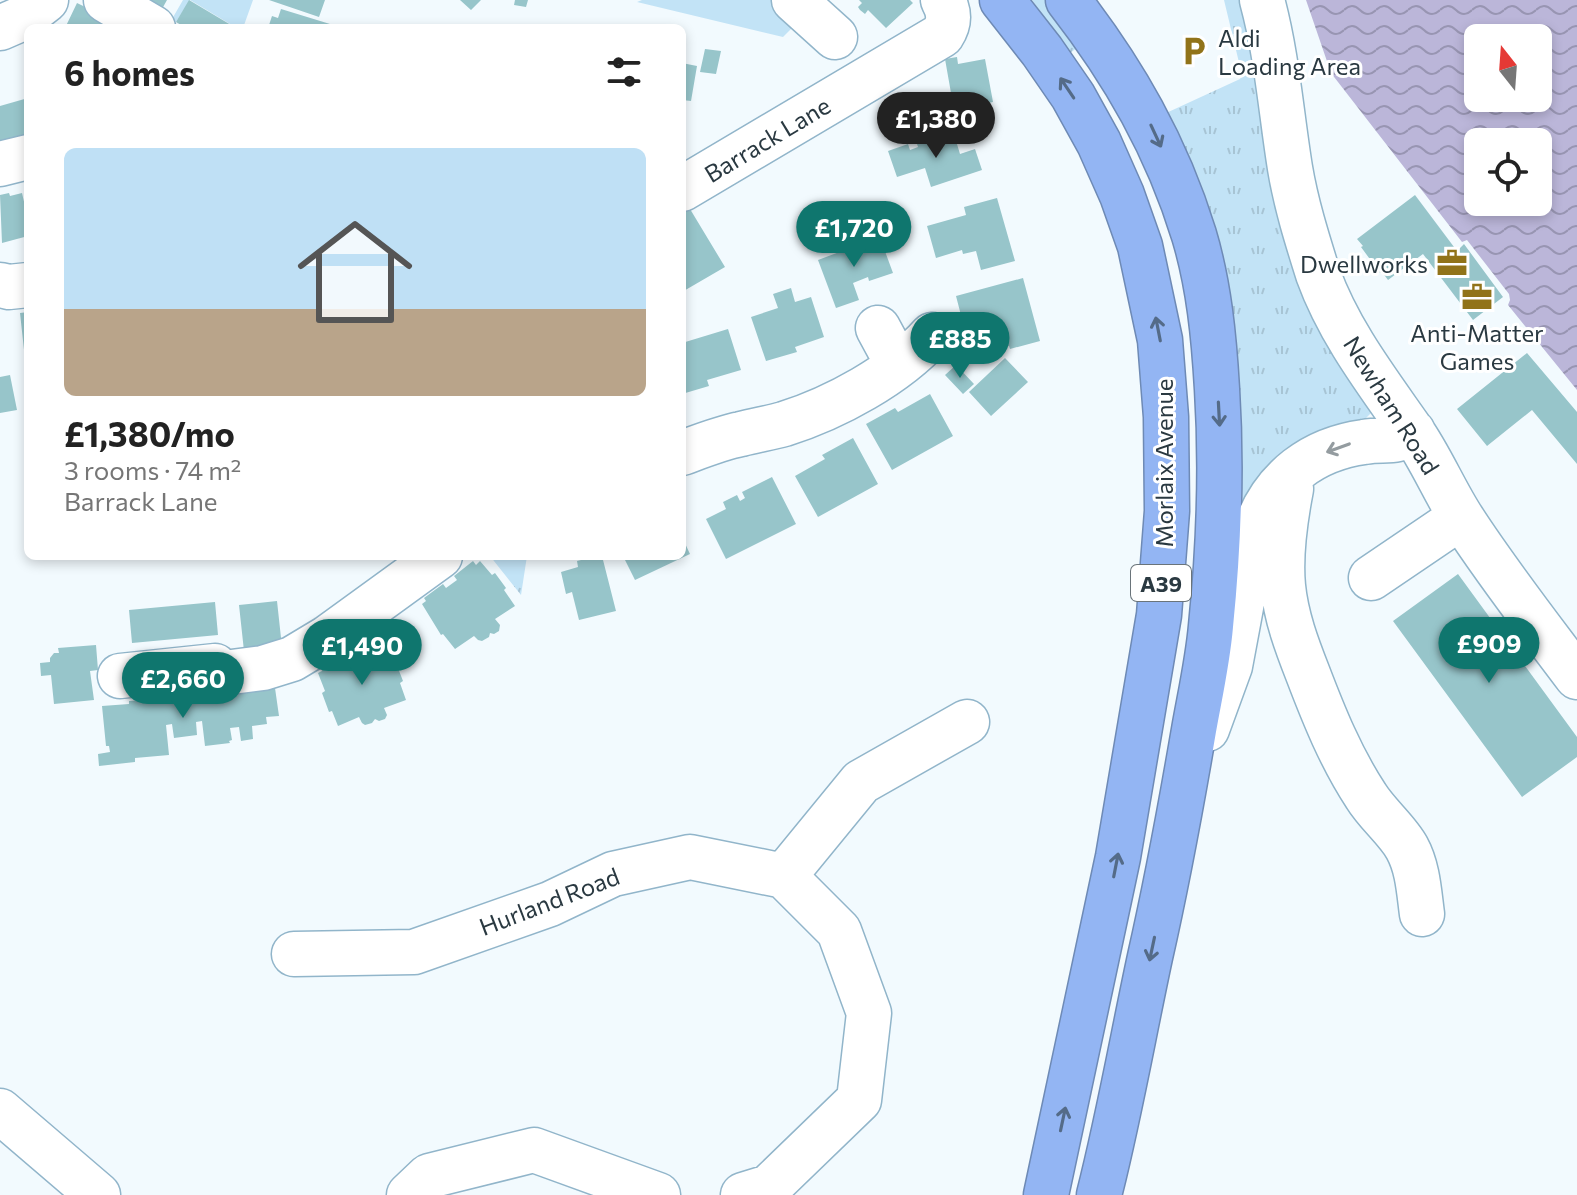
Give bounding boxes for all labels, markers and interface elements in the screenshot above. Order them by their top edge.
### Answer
place label: Aldi Loading Area [1218,23,1361,80]
north arrow [1464,24,1552,112]
map controls [1464,24,1552,216]
parking icon: Aldi Loading Area [1177,34,1211,68]
icon: filters [602,50,646,94]
text: 6 homes [64,51,195,93]
one-way arrow [1058,77,1075,99]
street label: Barrack Lane [699,90,835,188]
pin: £1,380 [871,92,1001,160]
text: £1,380 [895,102,977,133]
one-way arrow [1149,123,1164,147]
button: locate [1464,128,1552,216]
icon: home [283,200,427,344]
pin: £1,720 [789,201,919,269]
text: £1,720 [814,211,894,242]
office icon: Dwellworks [1435,246,1469,280]
place label: Dwellworks [1300,249,1428,278]
office icon: Anti-Matter Games [1460,280,1494,314]
pin: £885 [913,312,1007,380]
one-way arrow [1149,317,1164,342]
place label: Anti-Matter Games [1410,318,1544,375]
text: £885 [928,322,992,353]
street label: Newham Road [1338,331,1446,479]
street label: Morlaix Avenue [1149,378,1178,548]
one-way arrow [1212,400,1227,427]
text: £1,380/mo [64,412,235,454]
one-way arrow [1326,442,1351,457]
text: 3 rooms · 74 m² [64,454,241,485]
text: Barrack Lane [64,485,218,516]
road number: A39 [1131,565,1191,601]
pin: £909 [1442,617,1536,685]
pin: £1,490 [297,619,427,687]
text: £909 [1456,627,1522,658]
text: £1,490 [321,629,403,660]
pin: £2,660 [118,652,248,720]
text: £2,660 [140,662,226,693]
one-way arrow [1110,852,1125,878]
street label: Hurland Road [475,861,623,941]
one-way arrow [1144,935,1159,961]
one-way arrow [1056,1107,1071,1132]

